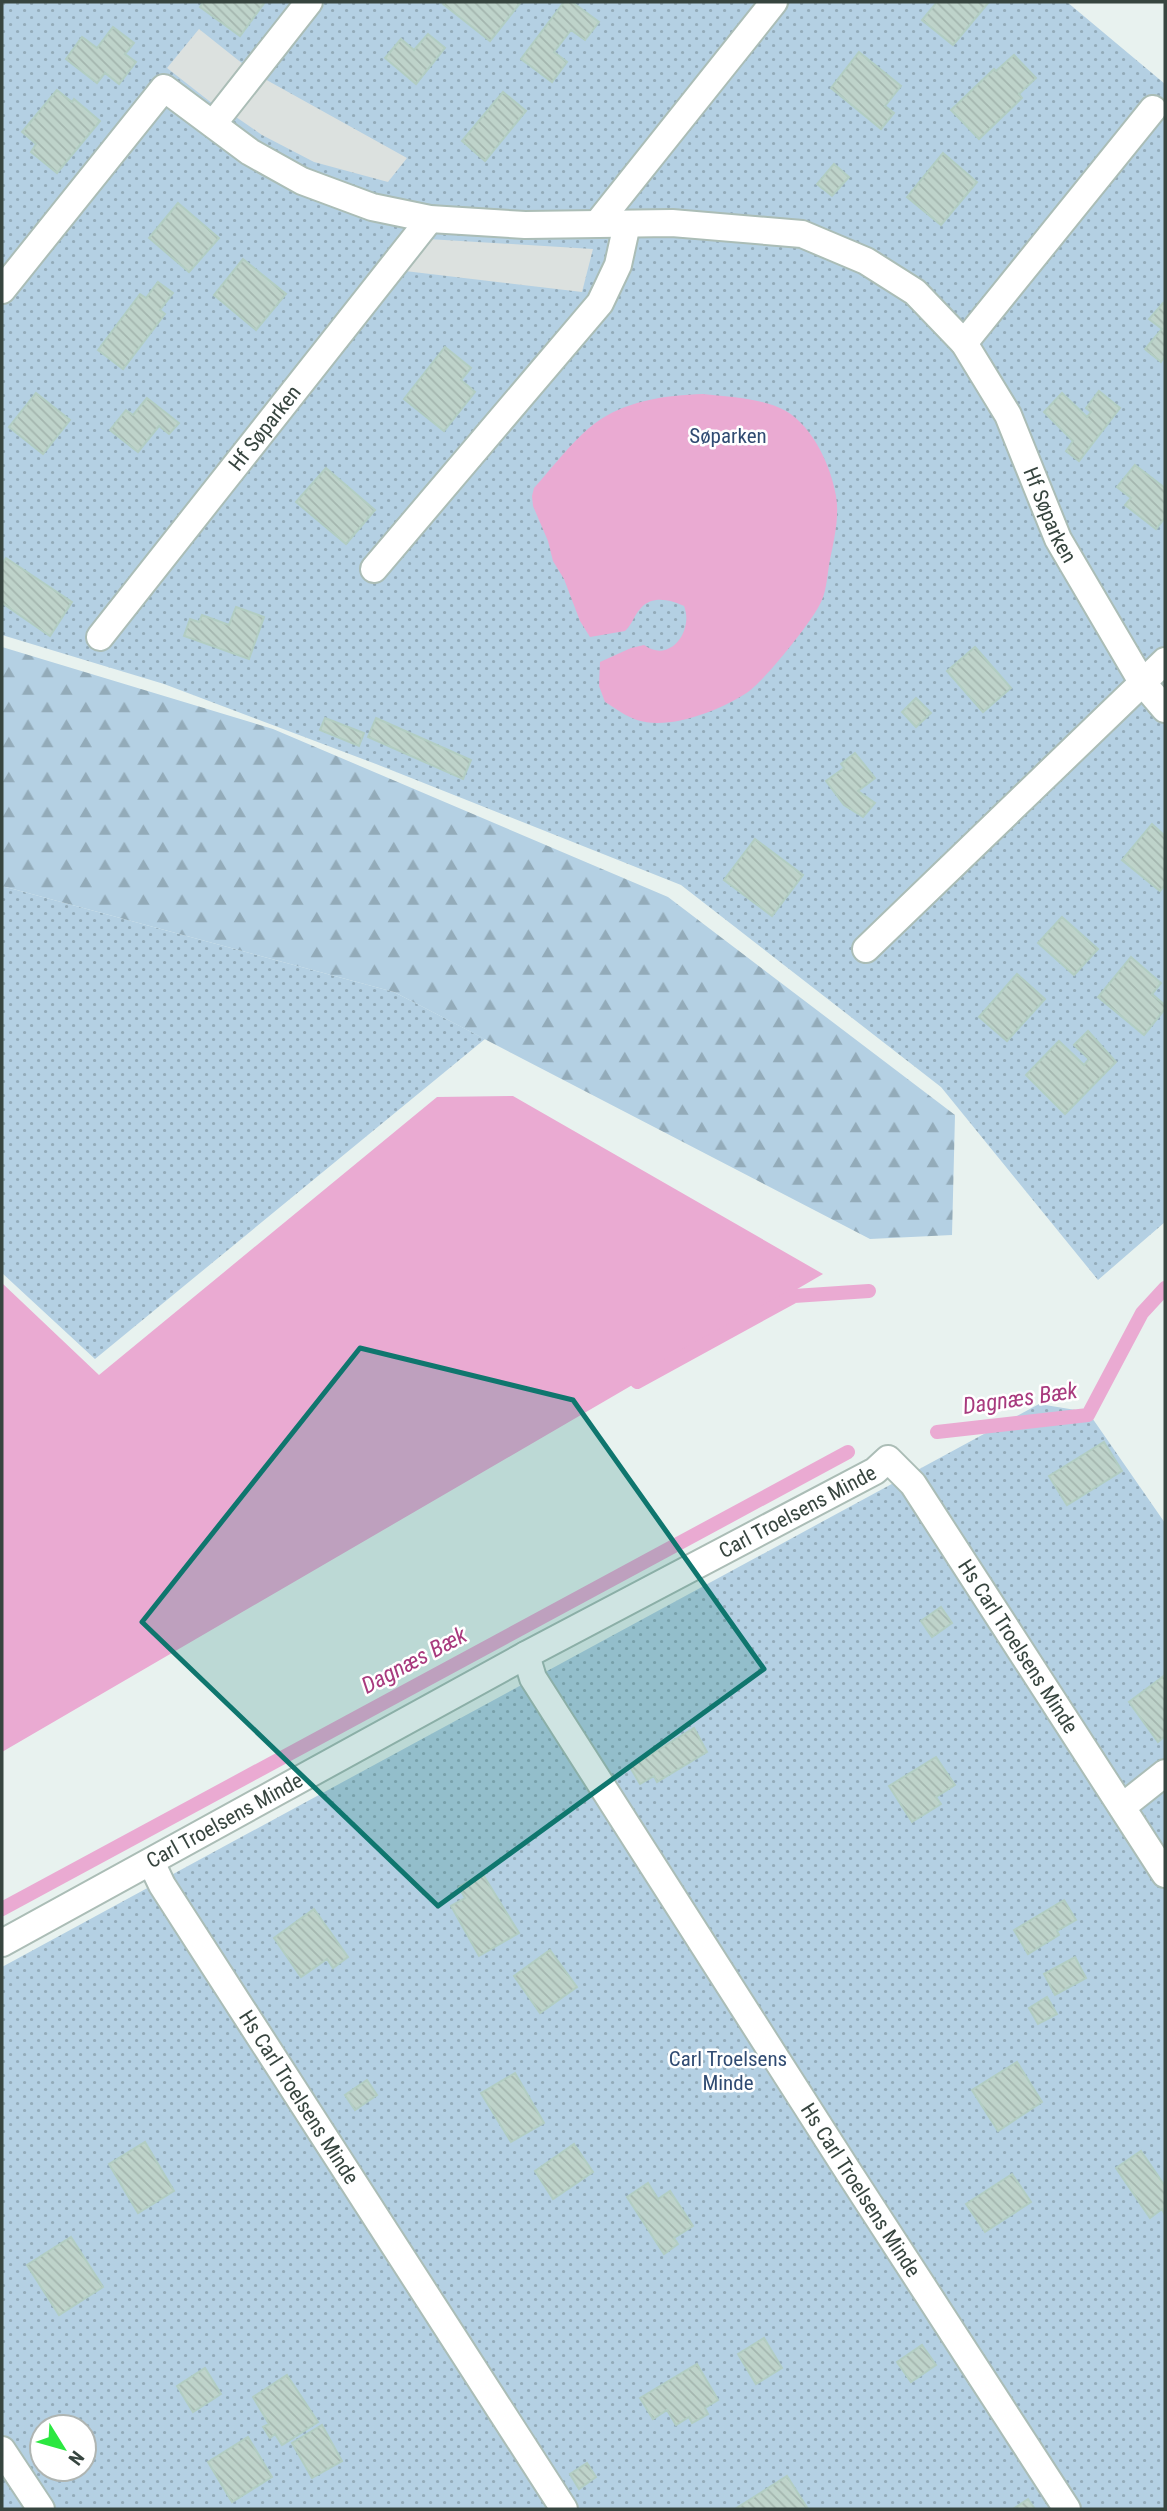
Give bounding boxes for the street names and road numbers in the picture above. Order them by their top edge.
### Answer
street label: Hf Søparken [224,381,306,476]
street label: Hf Søparken [1018,464,1081,567]
street label: Carl Troelsens Minde [715,1460,880,1563]
street label: Hs Carl Troelsens Minde [953,1555,1083,1738]
street label: Carl Troelsens Minde [142,1768,307,1873]
street label: Hs Carl Troelsens Minde [234,2006,364,2189]
street label: Hs Carl Troelsens Minde [796,2099,925,2282]

